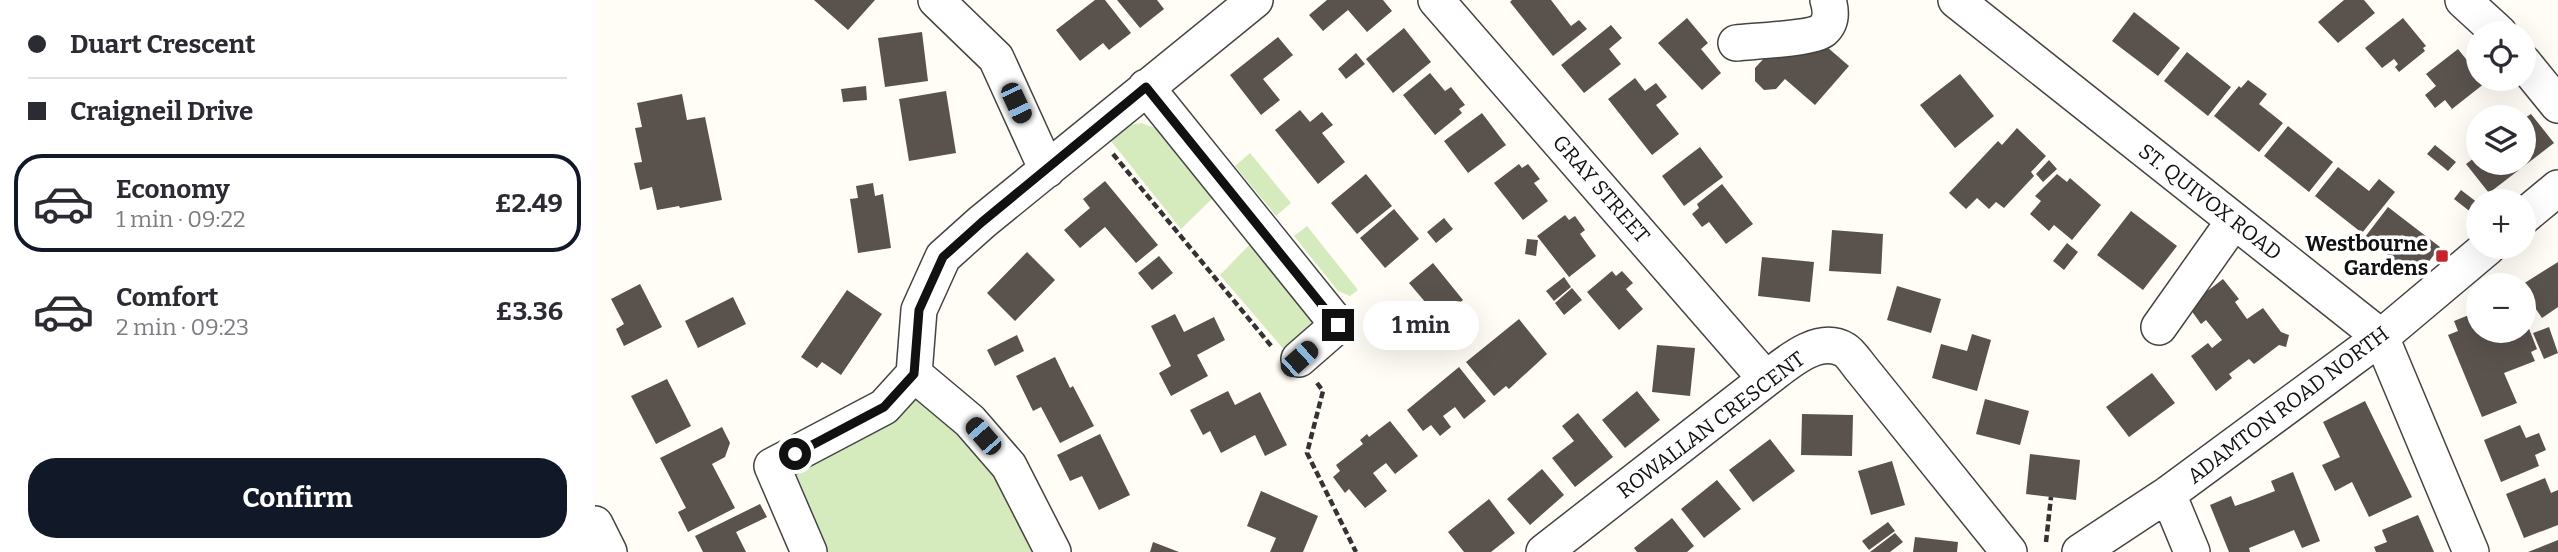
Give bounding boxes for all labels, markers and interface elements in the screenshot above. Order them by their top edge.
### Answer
map controls [2466,21,2536,343]
button: locate [2466,21,2536,91]
text: Duart Crescent [70,29,256,60]
car [998,80,1035,126]
text: Craigneil Drive [70,96,253,127]
button: layers [2466,105,2536,175]
street label: GRAY STREET [1547,130,1655,248]
street label: ST. QUIVOX ROAD [2133,138,2287,266]
icon: car [32,172,95,235]
text: Economy [116,174,230,205]
text: £2.49 [495,188,563,219]
button: + [2466,189,2536,259]
text: 1 min · 09:22 [116,205,245,233]
place label: Westbourne Gardens [2305,231,2428,281]
marker: Westbourne Gardens [2434,248,2450,264]
button: − [2466,273,2536,343]
icon: car [32,280,95,343]
text: Comfort [116,282,219,313]
text: £3.36 [496,296,563,327]
callout: 1 min [1363,300,1478,350]
route end [1322,309,1354,341]
text: 1 min [1392,311,1450,339]
text: 2 min · 09:23 [116,313,249,341]
street label: ADAMTON ROAD NORTH [2182,321,2394,489]
car [1277,337,1322,381]
street label: ROWALLAN CRESCENT [1612,346,1810,504]
car [962,413,1005,459]
route start [779,438,811,470]
button: Confirm [28,458,567,538]

